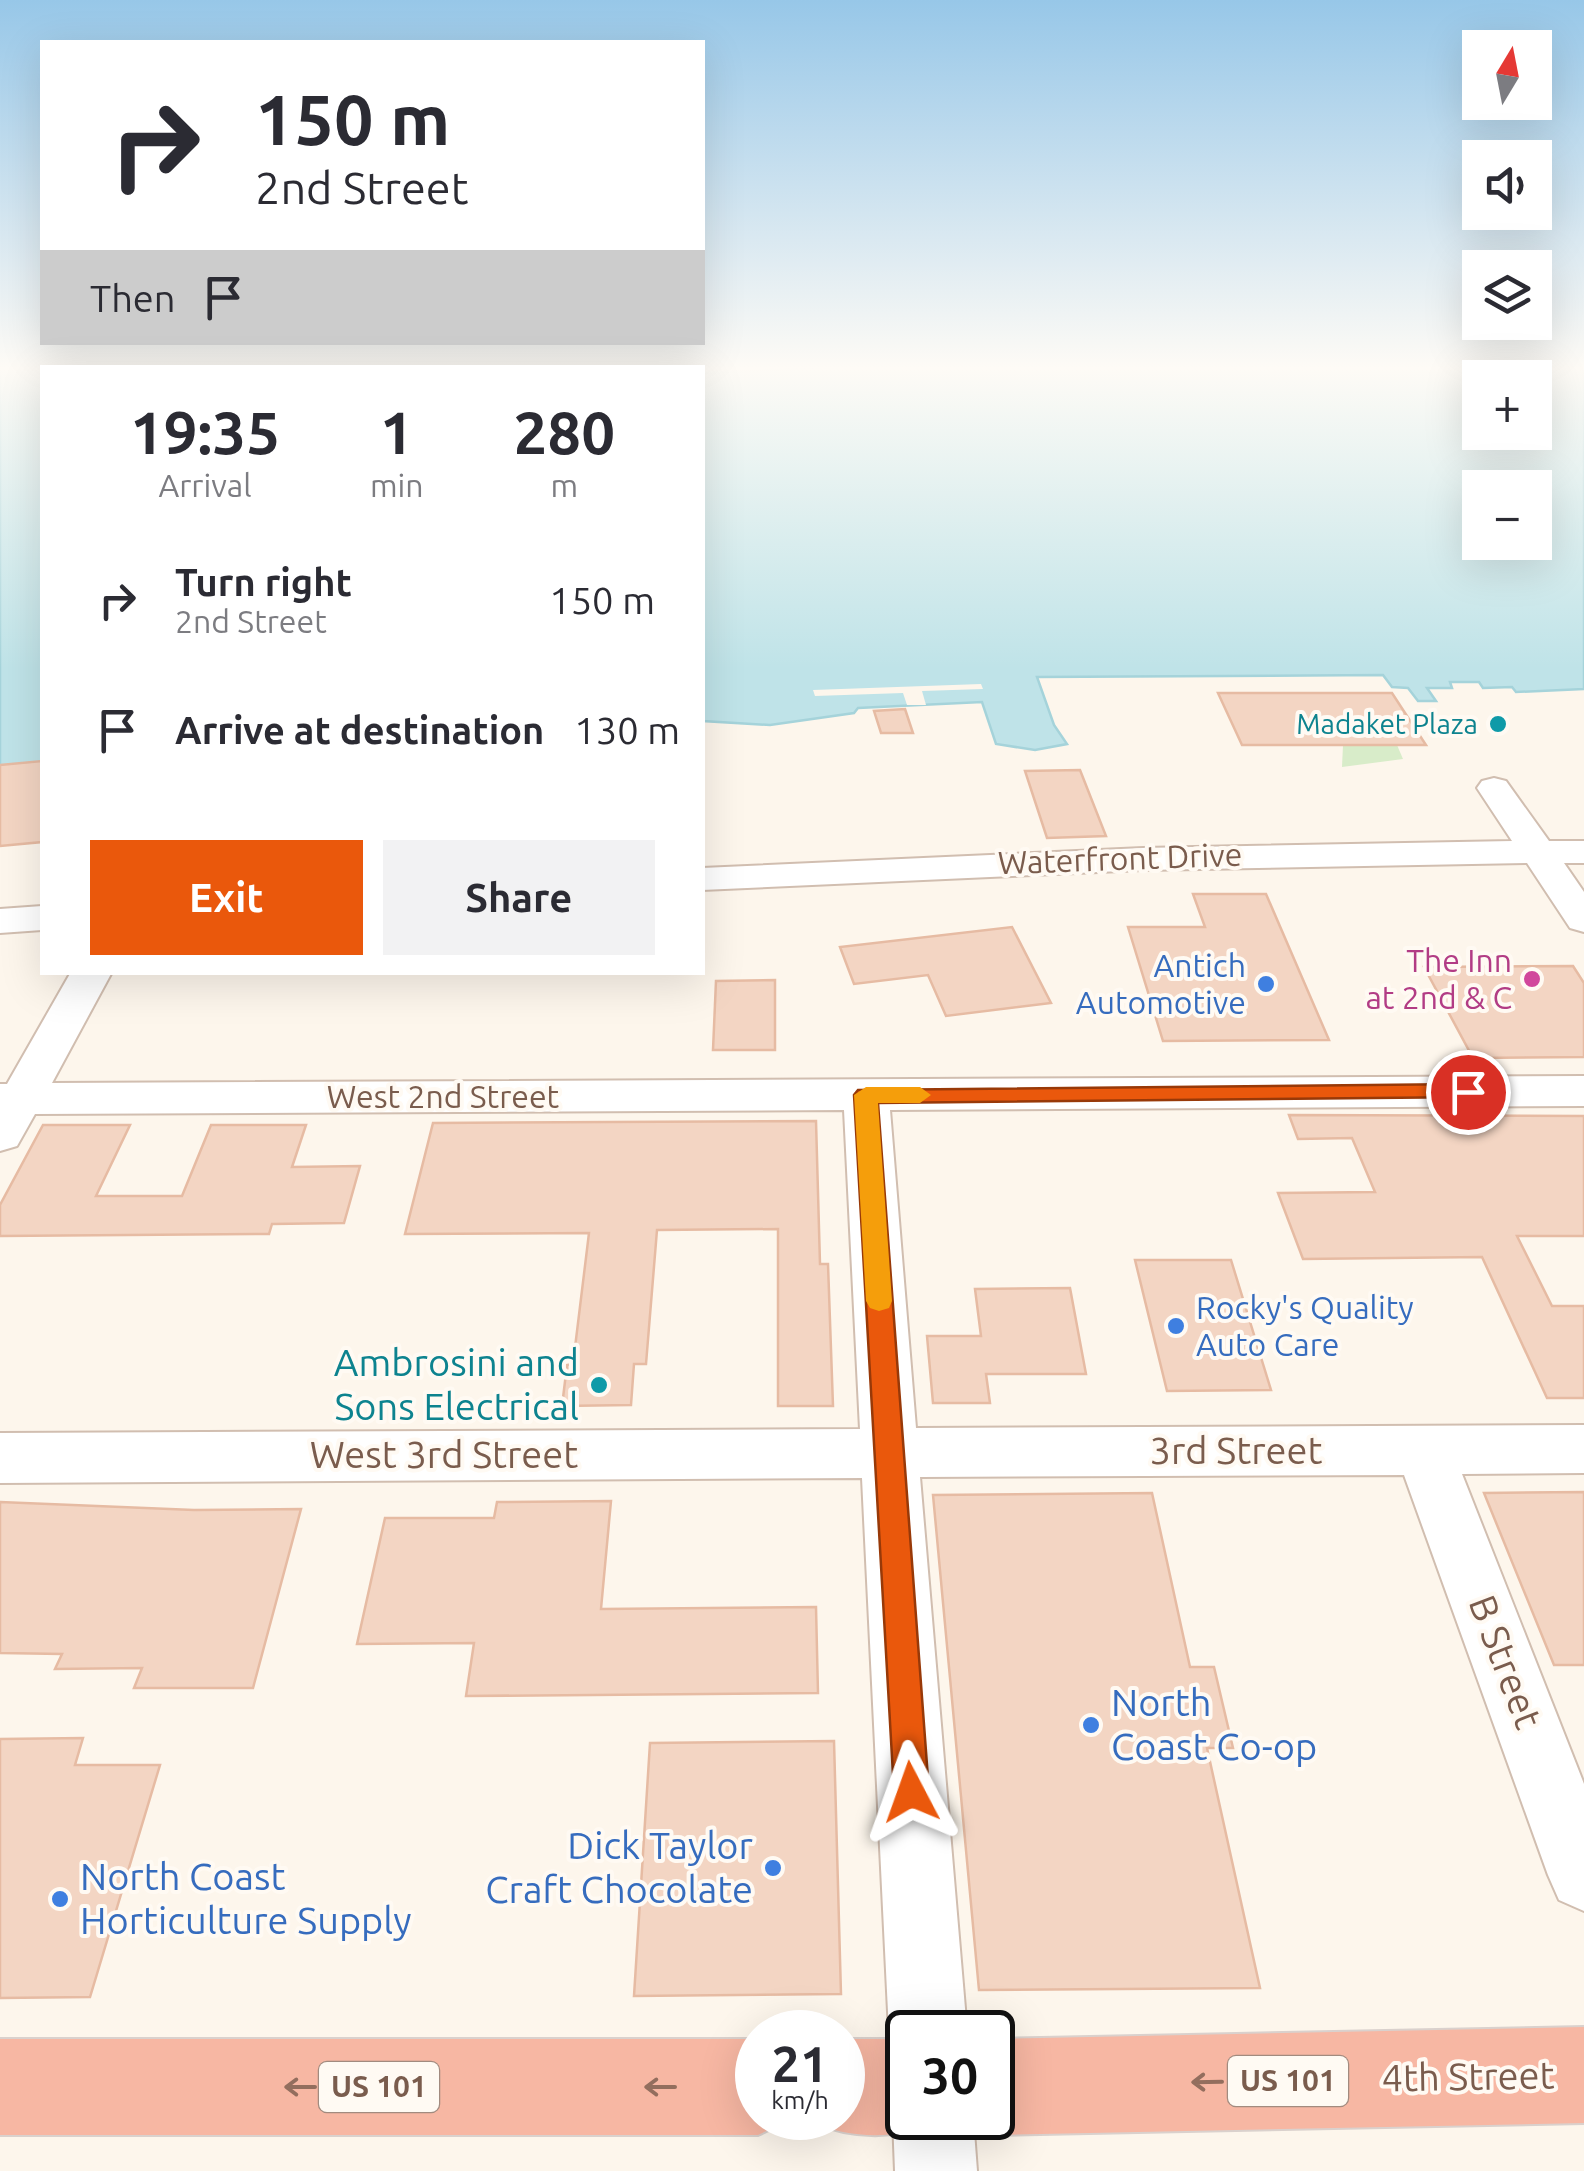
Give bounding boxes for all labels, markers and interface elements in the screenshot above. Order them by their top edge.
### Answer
north arrow [1462,30,1552,120]
map controls [1462,30,1552,560]
icon: right [90,80,220,210]
text: 150 m [255,80,450,158]
button: sound [1462,140,1552,230]
text: 2nd Street [255,162,468,213]
button: layers [1462,250,1552,340]
icon: arrive [196,270,251,325]
text: Then [90,277,176,319]
button: + [1462,360,1552,450]
text: 19:35 [130,398,280,465]
text: 1 [380,398,414,465]
text: 280 [514,398,615,465]
text: Arrival [158,467,252,503]
text: min [370,467,424,503]
text: m [550,467,578,503]
button: − [1462,470,1552,560]
text: Turn right [175,561,352,603]
icon: right [90,573,145,628]
text: 150 m [549,579,655,621]
text: 2nd Street [175,603,327,639]
icon: arrive [90,703,145,758]
place label: Madaket Plaza [1296,708,1478,739]
text: Arrive at destination [175,709,544,751]
text: 130 m [574,709,680,751]
marker: Madaket Plaza [1487,713,1509,735]
street label: Waterfront Drive [997,836,1243,880]
button: Exit [90,840,363,955]
button: Share [383,840,655,955]
place label: The Inn at 2nd & C [1365,942,1512,1015]
place label: Antich Automotive [1076,947,1246,1020]
marker: The Inn at 2nd & C [1521,968,1543,990]
marker: Antich Automotive [1255,973,1277,995]
pin [1426,1050,1511,1135]
icon: arrive [1441,1065,1496,1120]
street label: West 2nd Street [327,1078,560,1114]
place label: Rocky's Quality Auto Care [1196,1289,1414,1362]
marker: Rocky's Quality Auto Care [1165,1315,1187,1337]
place label: Ambrosini and Sons Electrical [334,1341,579,1427]
marker: Ambrosini and Sons Electrical [588,1374,610,1396]
street label: 3rd Street [1150,1429,1322,1471]
street label: West 3rd Street [310,1433,578,1475]
street label: B Street [1461,1589,1550,1734]
place label: North Coast Co-op [1111,1681,1317,1767]
marker: North Coast Co-op [1080,1714,1102,1736]
position arrow [859,1740,963,1844]
place label: Dick Taylor Craft Chocolate [485,1824,753,1910]
place label: North Coast Horticulture Supply [80,1855,412,1941]
marker: Dick Taylor Craft Chocolate [762,1857,784,1879]
marker: North Coast Horticulture Supply [49,1888,71,1910]
speed limit sign: 30 [885,2010,1015,2140]
text: 21 [772,2035,828,2091]
street label: 4th Street [1381,2053,1555,2099]
road number: US 101 [1228,2056,1348,2106]
road number: US 101 [319,2062,439,2112]
one-way arrow [1191,2072,1224,2092]
one-way arrow [285,2078,318,2096]
one-way arrow [645,2078,678,2096]
text: km/h [771,2086,829,2114]

